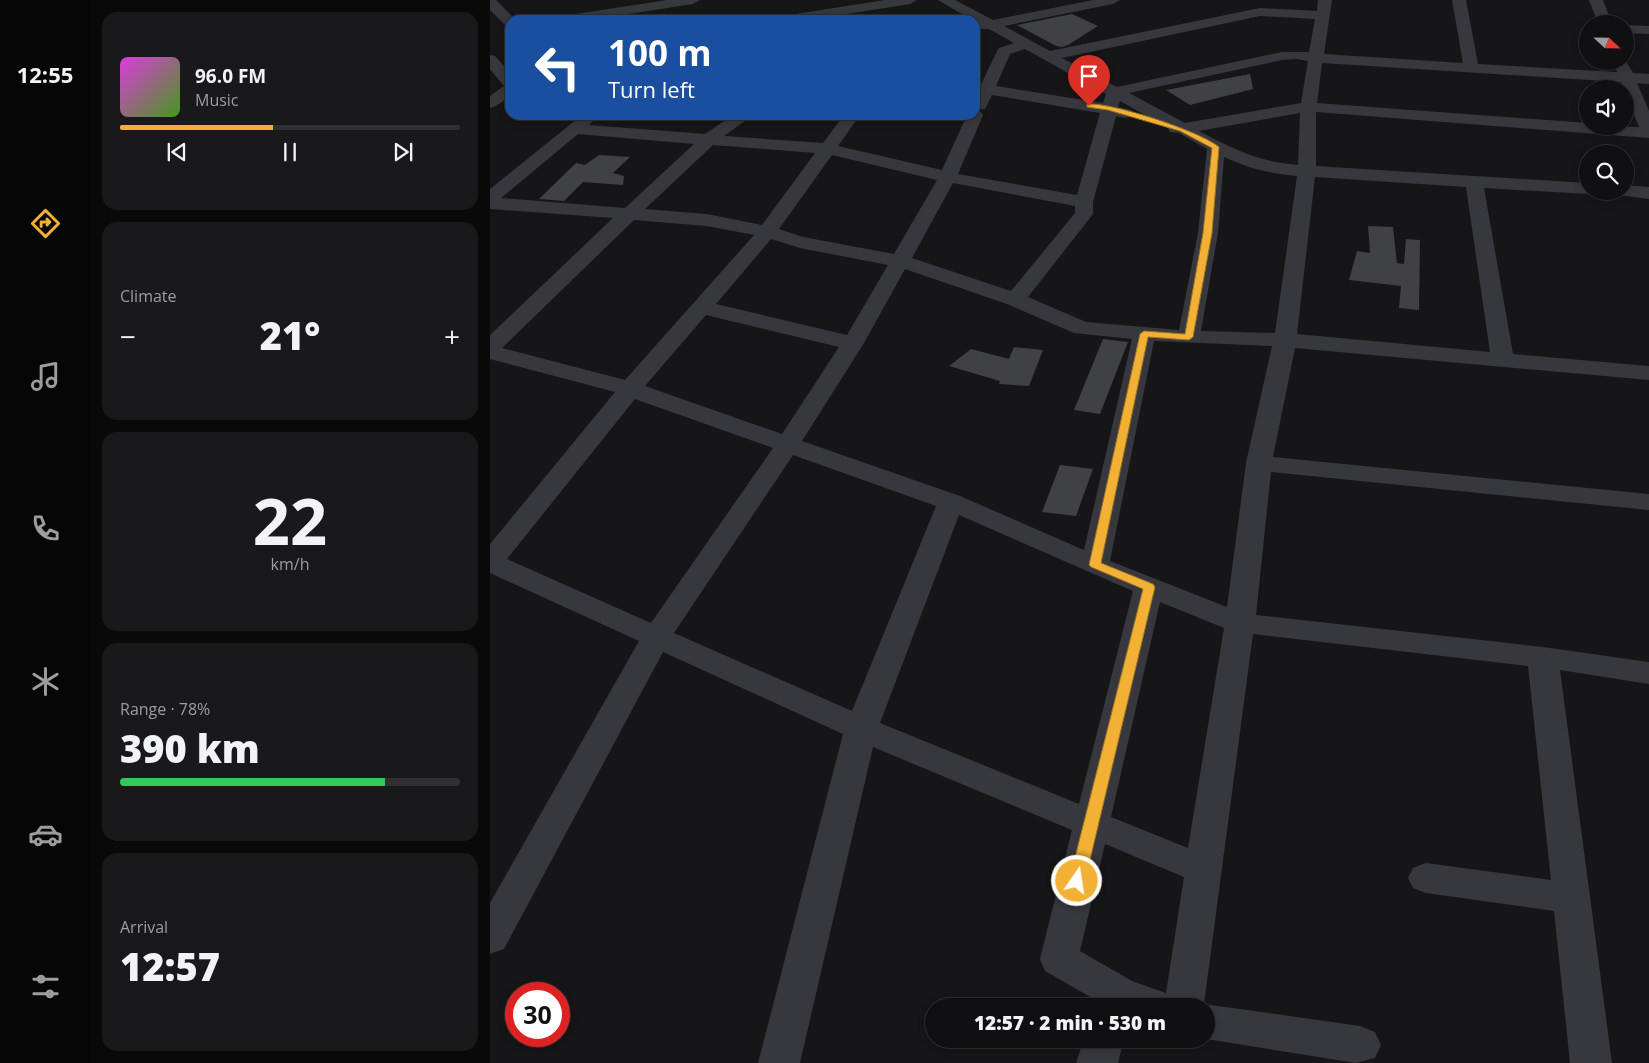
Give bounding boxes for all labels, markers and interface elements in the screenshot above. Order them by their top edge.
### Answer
north arrow [1579,15,1634,70]
map controls [1579,15,1634,200]
text: 100 m [608,29,712,76]
icon: left [525,35,590,100]
pin [1068,55,1110,106]
text: 12:55 [17,59,73,89]
icon: arrive [1075,62,1103,90]
text: 96.0 FM [195,63,266,89]
text: Turn left [608,74,695,104]
button: sound [1579,80,1634,135]
text: Music [195,89,239,111]
icon: previous [163,138,191,166]
icon: pause [276,138,304,166]
icon: next [389,138,417,166]
button: search [1579,145,1634,200]
icon: directions [28,206,63,241]
text: Climate [120,285,177,307]
text: 21° [260,309,320,361]
text: − [120,317,136,355]
text: + [444,317,460,355]
icon: music [28,359,63,394]
text: 22 [253,476,327,564]
icon: phone [28,511,63,546]
text: km/h [271,553,309,575]
icon: climate [28,664,63,699]
text: Range · 78% [120,698,210,720]
text: 390 km [120,722,260,774]
icon: car [28,817,63,852]
position arrow [1050,854,1102,906]
text: Arrival [120,916,168,938]
text: 12:57 [120,940,220,992]
icon: filters [28,969,63,1004]
speed limit sign: 30 [505,982,570,1047]
text: 12:57 · 2 min · 530 m [974,1010,1166,1036]

